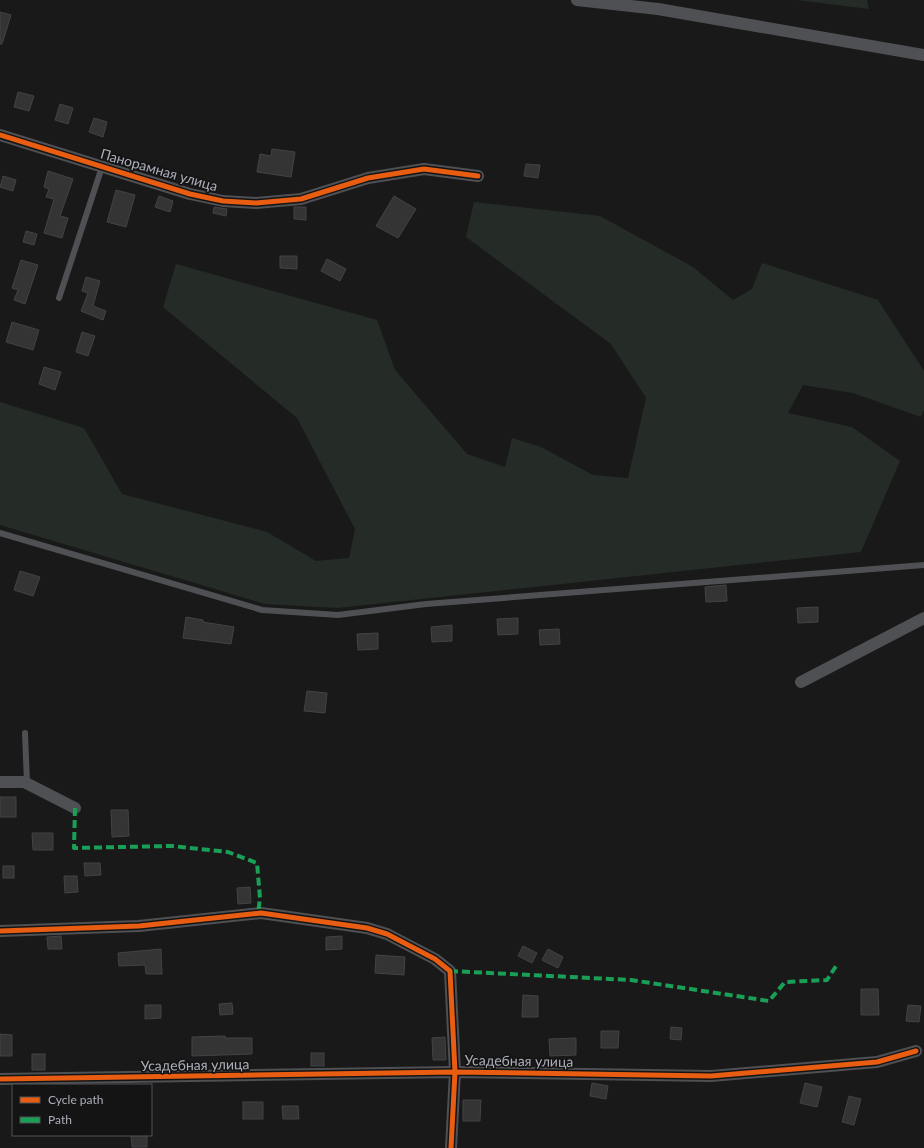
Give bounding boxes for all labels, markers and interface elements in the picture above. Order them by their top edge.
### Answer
street label: Панорамная улица [99,145,220,194]
street label: Усадебная улица [464,1051,574,1070]
street label: Усадебная улица [140,1055,250,1074]
legend [12,1084,152,1136]
text: Cycle path [48,1092,103,1107]
text: Path [48,1112,72,1127]

